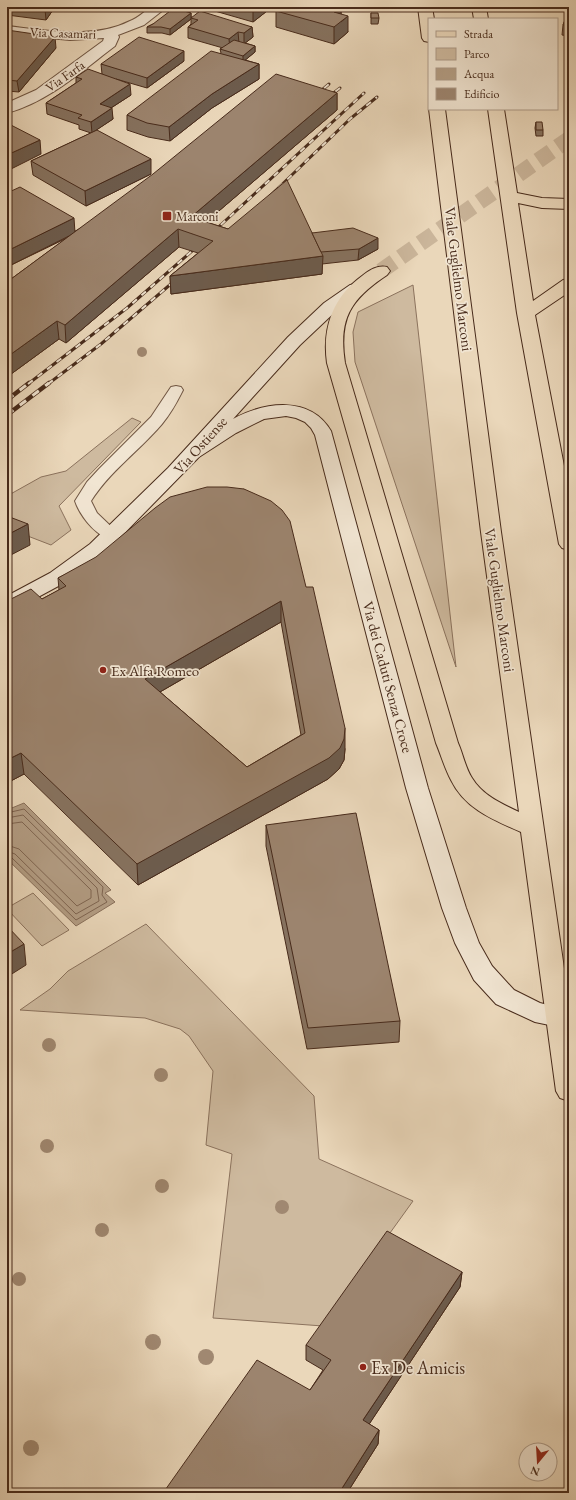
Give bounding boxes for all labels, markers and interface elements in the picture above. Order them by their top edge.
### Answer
legend [428,18,558,110]
street label: Via Casamari [30,23,96,43]
text: Strada [464,26,493,42]
text: Parco [464,46,489,62]
street label: Via Farfa [42,56,89,96]
text: Acqua [463,66,495,82]
text: Edificio [464,86,500,102]
street label: Viale Guglielmo Marconi [441,206,477,352]
place label: Marconi [176,208,219,225]
marker: Marconi [161,210,173,222]
street label: Via Ostiense [169,412,231,478]
street label: Viale Guglielmo Marconi [480,527,520,673]
street label: Via dei Caduti Senza Croce [359,599,417,755]
place label: Ex Alfa Romeo [111,661,199,680]
marker: Ex Alfa Romeo [98,665,108,675]
place label: Ex De Amicis [371,1356,465,1379]
marker: Ex De Amicis [358,1362,368,1372]
north arrow [518,1442,558,1482]
text: N [528,1463,541,1480]

